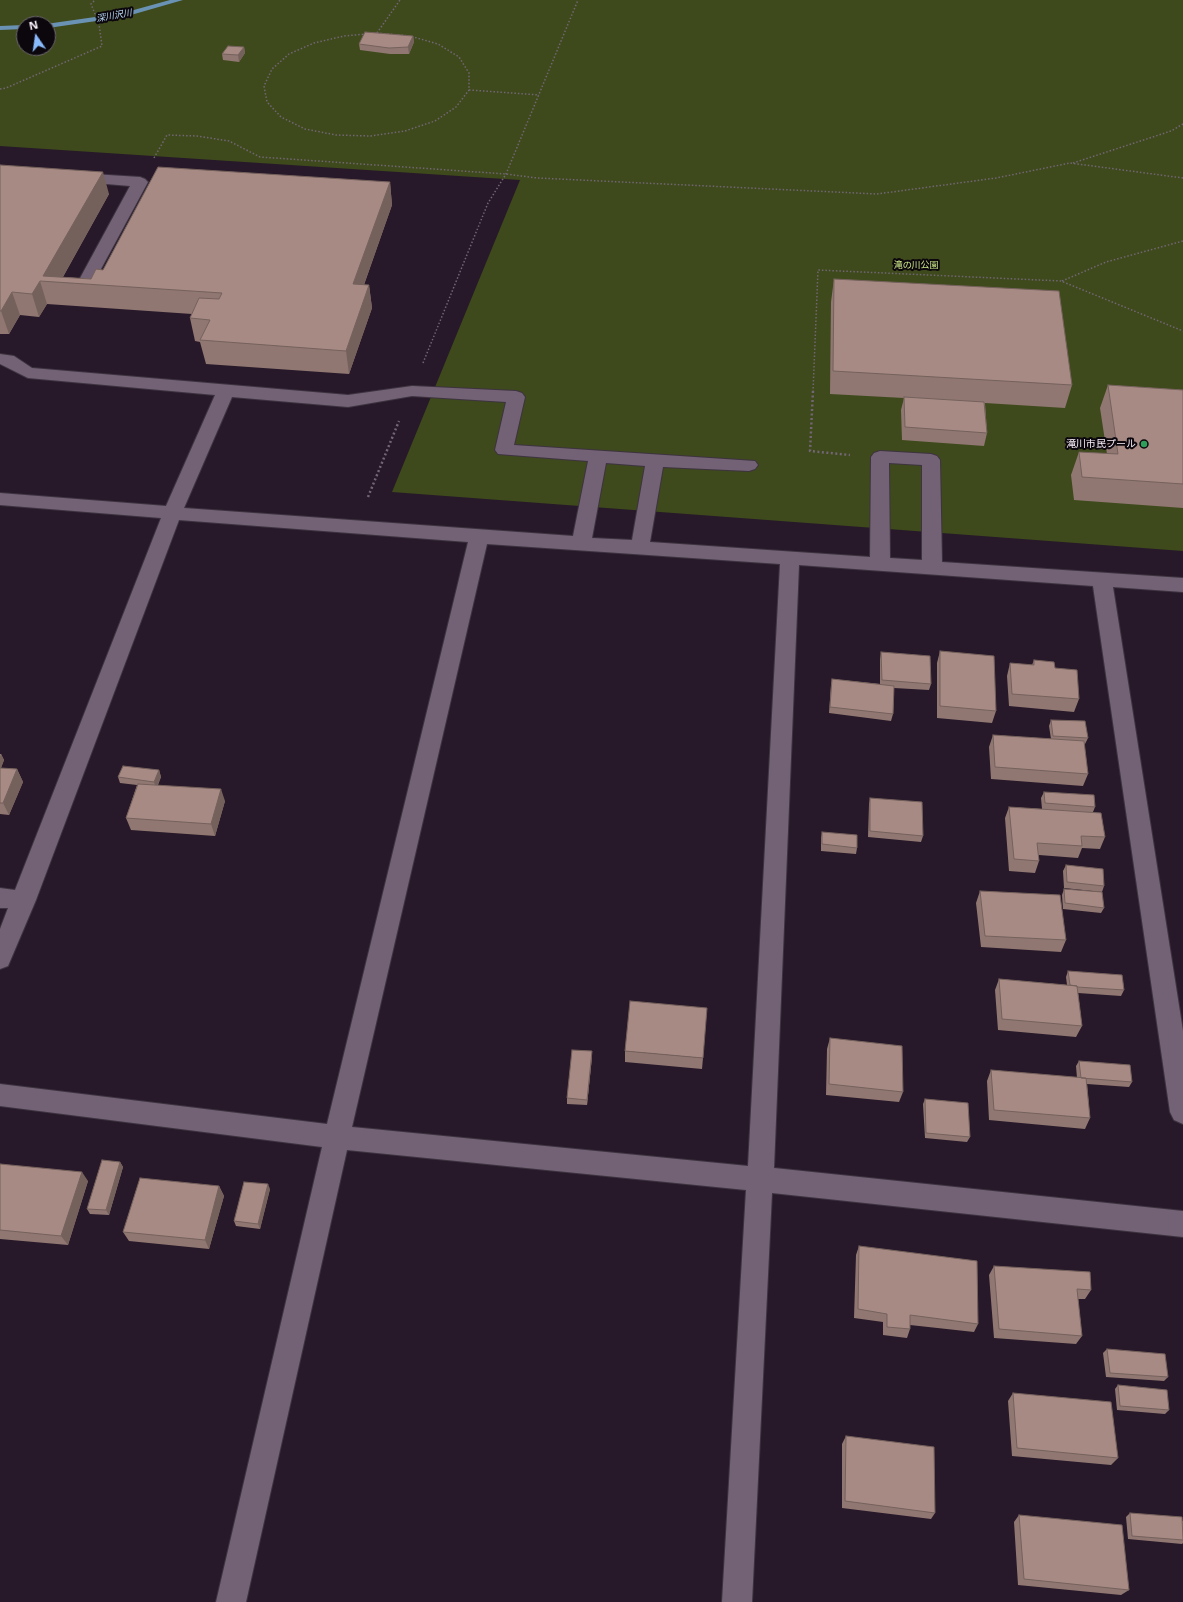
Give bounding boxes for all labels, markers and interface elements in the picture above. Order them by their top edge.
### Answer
water label: 深川沢川 [95,8,133,24]
north arrow [16,16,56,56]
text: N [27,16,39,33]
park label: 滝の川公園 [894,260,938,270]
place label: 滝川市民プール [1066,438,1136,450]
marker: 滝川市民プール [1139,439,1149,449]

